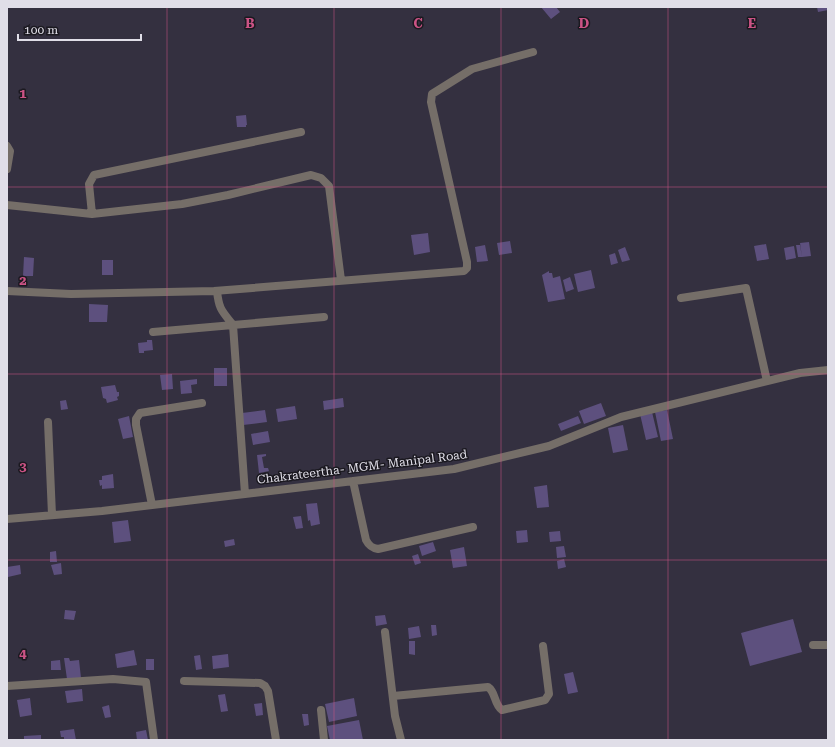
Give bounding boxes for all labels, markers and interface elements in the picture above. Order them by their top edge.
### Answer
scale bar [18,16,141,42]
text: B [245,16,255,31]
text: C [413,16,423,31]
text: D [579,16,589,31]
text: E [748,16,756,31]
text: 100 m [24,23,58,37]
text: 1 [19,86,27,101]
text: 2 [19,273,27,288]
street label: Chakrateertha- MGM- Manipal Road [256,447,468,487]
text: 3 [19,459,27,474]
text: 4 [19,646,27,661]

